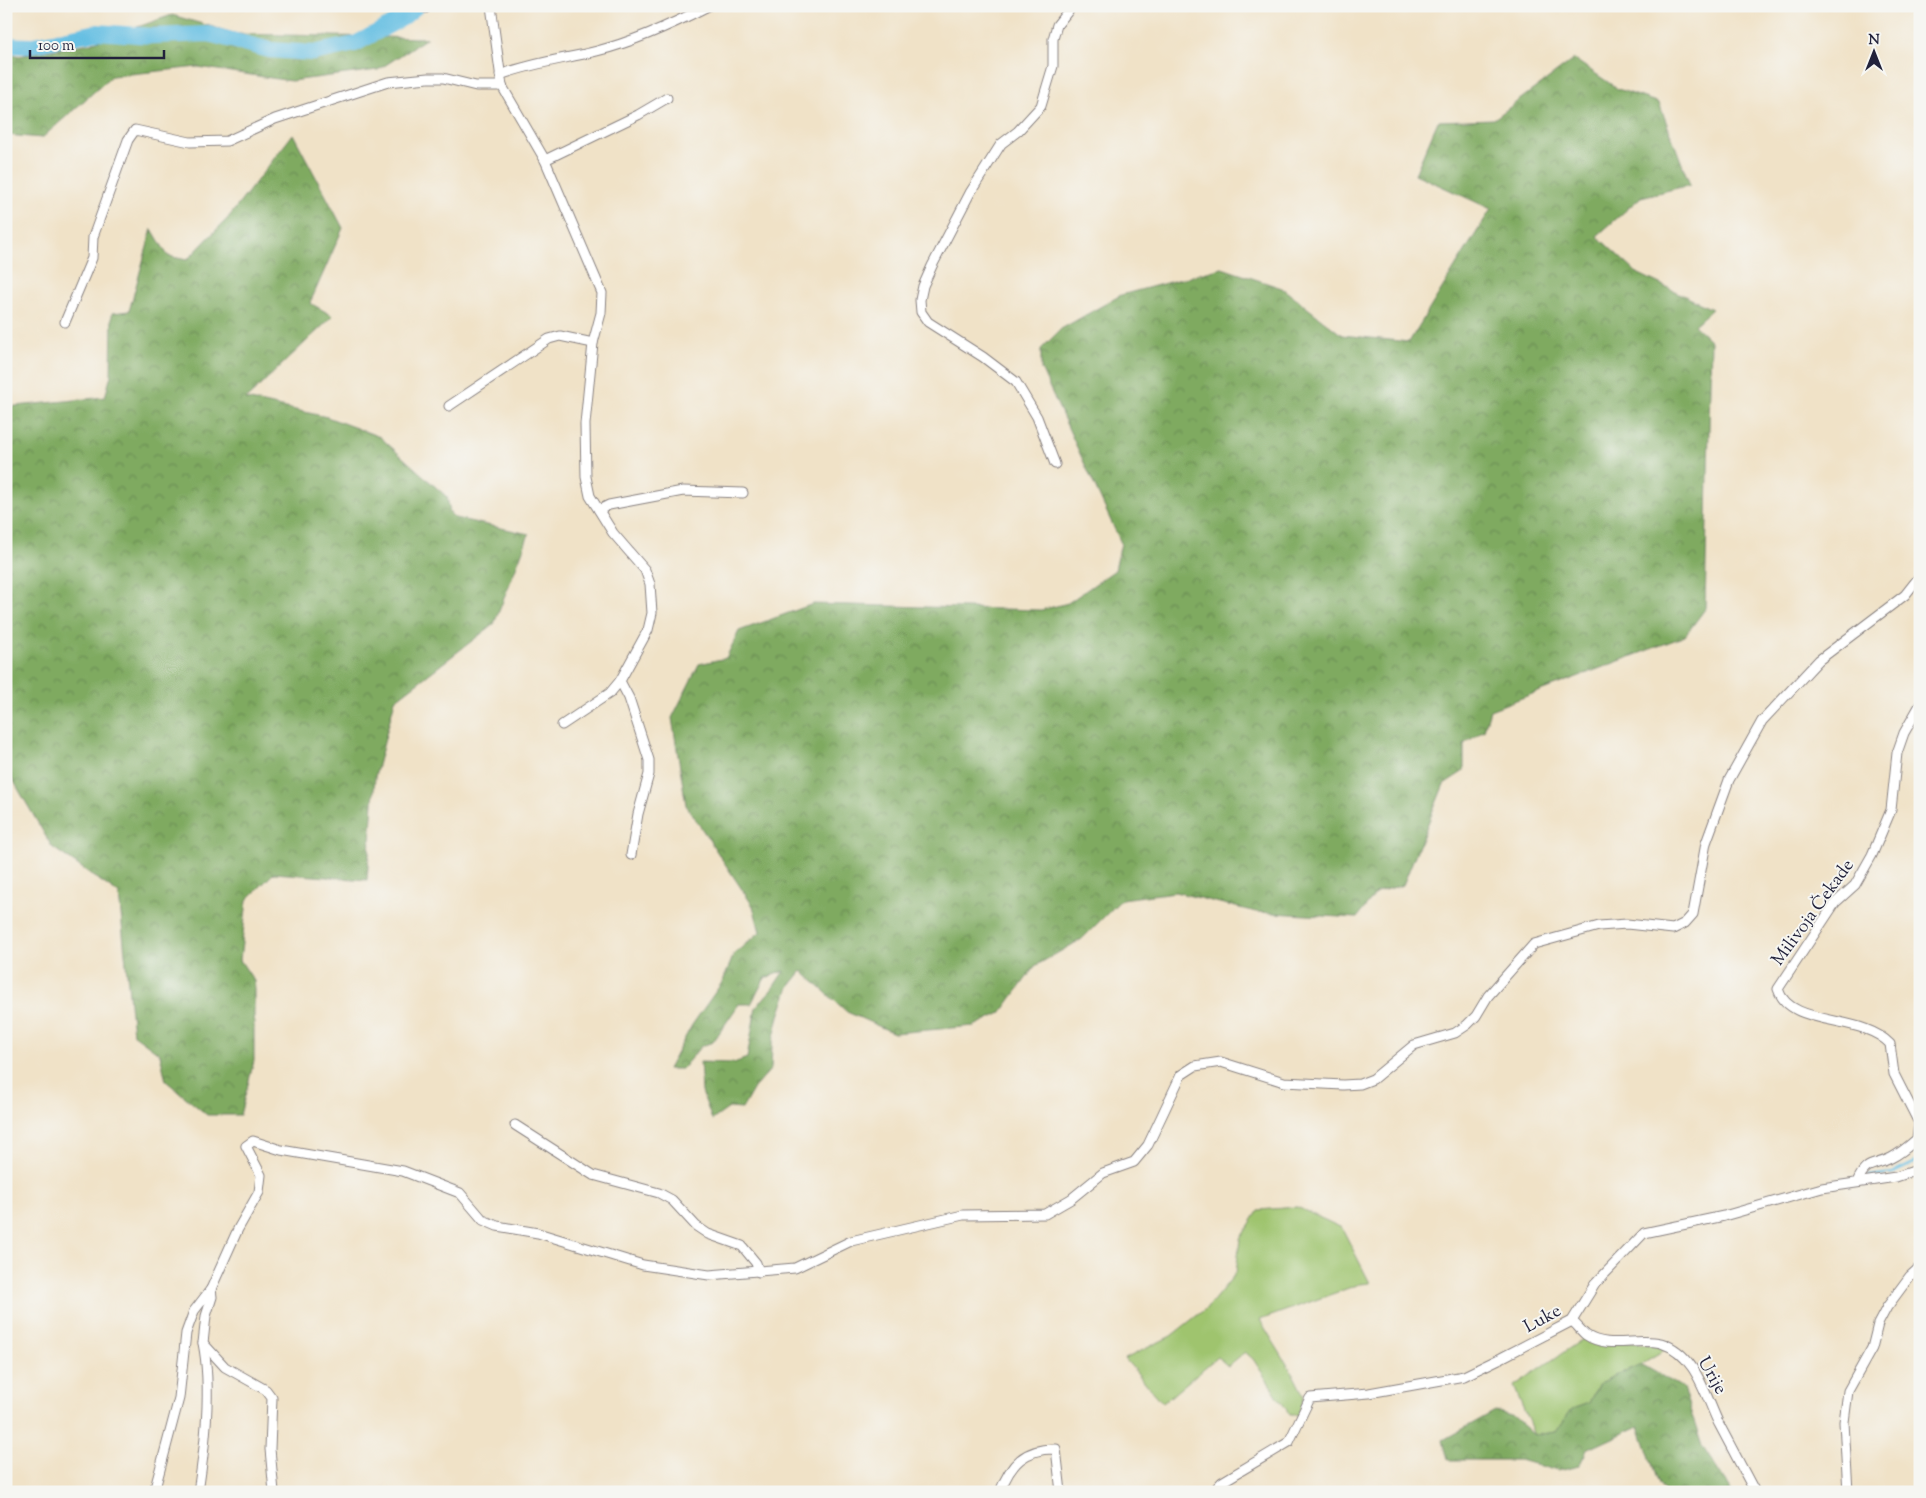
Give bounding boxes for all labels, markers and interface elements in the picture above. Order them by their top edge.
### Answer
scale bar [30,28,164,60]
north arrow [1848,28,1898,78]
text: N [1868,31,1880,51]
text: 100 m [38,36,75,57]
street label: Milivoja Čekade [1765,854,1861,972]
street label: Luke [1520,1299,1566,1341]
street label: Urije [1690,1352,1732,1400]

